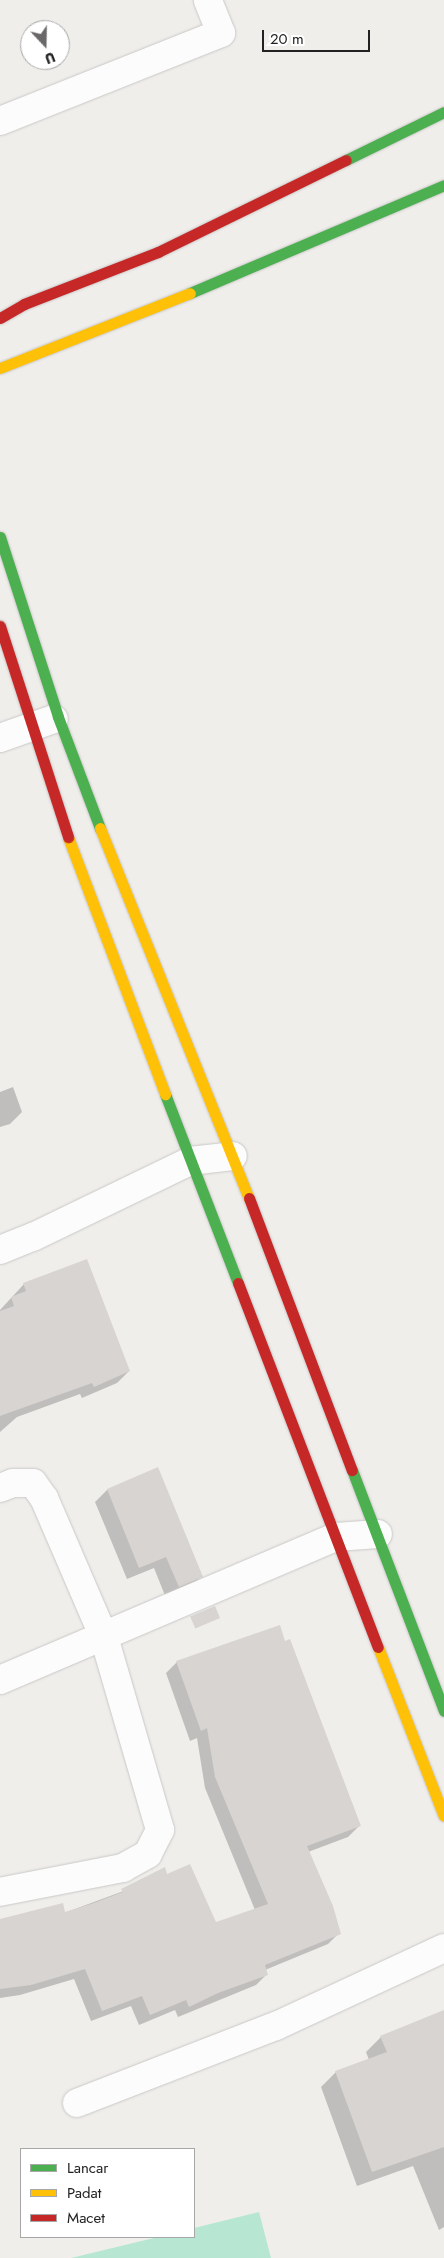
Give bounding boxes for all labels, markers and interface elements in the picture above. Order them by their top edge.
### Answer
north arrow [20,20,70,70]
scale bar [264,20,372,52]
text: 20 m [270,28,304,50]
text: U [42,47,58,69]
legend [20,2148,195,2238]
text: Lancar [67,2157,108,2179]
text: Padat [67,2182,101,2204]
text: Macet [67,2207,105,2229]

